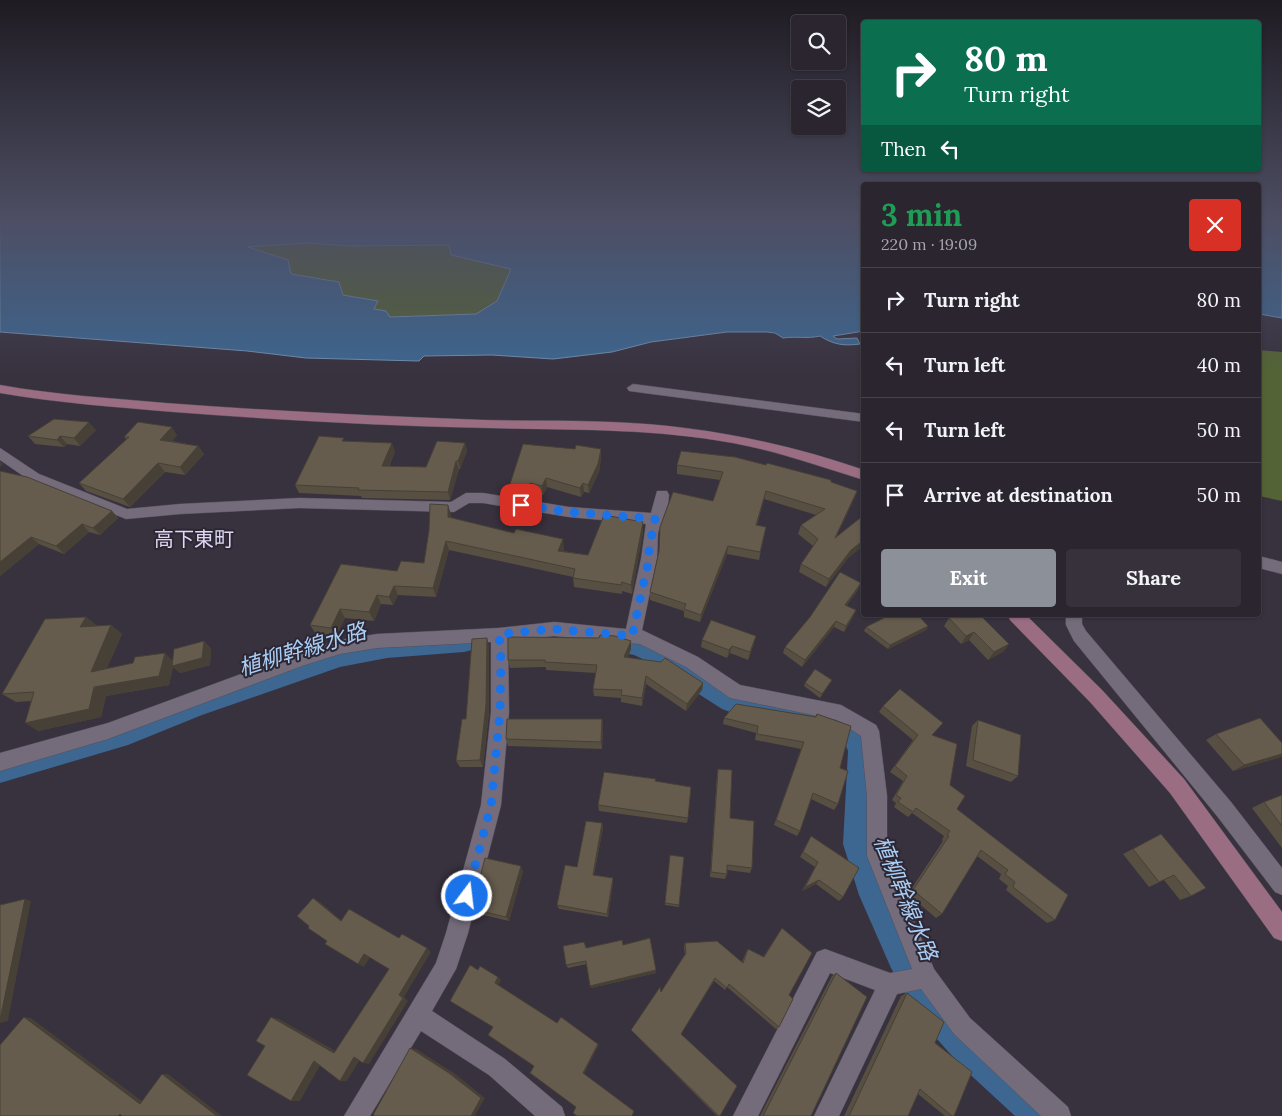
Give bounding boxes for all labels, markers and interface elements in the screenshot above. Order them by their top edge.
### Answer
map controls [791,15,846,135]
button: search [791,15,846,70]
text: 80 m [964,36,1048,81]
icon: right [881,40,946,105]
button: layers [791,80,846,135]
text: Turn right [964,80,1069,108]
icon: left [936,135,964,163]
text: Then [881,137,926,161]
text: 3 min [881,196,962,234]
button: close [1189,199,1241,251]
text: 220 m · 19:09 [881,234,977,254]
icon: right [881,286,909,314]
text: Turn right [924,288,1020,312]
text: 80 m [1197,288,1241,312]
icon: left [881,351,909,379]
text: Turn left [924,353,1005,377]
text: 40 m [1197,353,1241,377]
icon: left [881,416,909,444]
text: Turn left [924,418,1005,442]
text: 50 m [1197,418,1241,442]
icon: arrive [881,481,909,509]
text: Arrive at destination [924,483,1113,507]
text: 50 m [1197,483,1241,507]
pin [500,484,542,526]
icon: arrive [507,491,535,519]
district label: 高下東町 [154,526,234,551]
button: Exit [881,549,1056,607]
button: Share [1066,549,1241,607]
water label: 植柳幹線水路 [235,616,371,682]
water label: 植柳幹線水路 [868,832,944,966]
position arrow [440,869,492,921]

